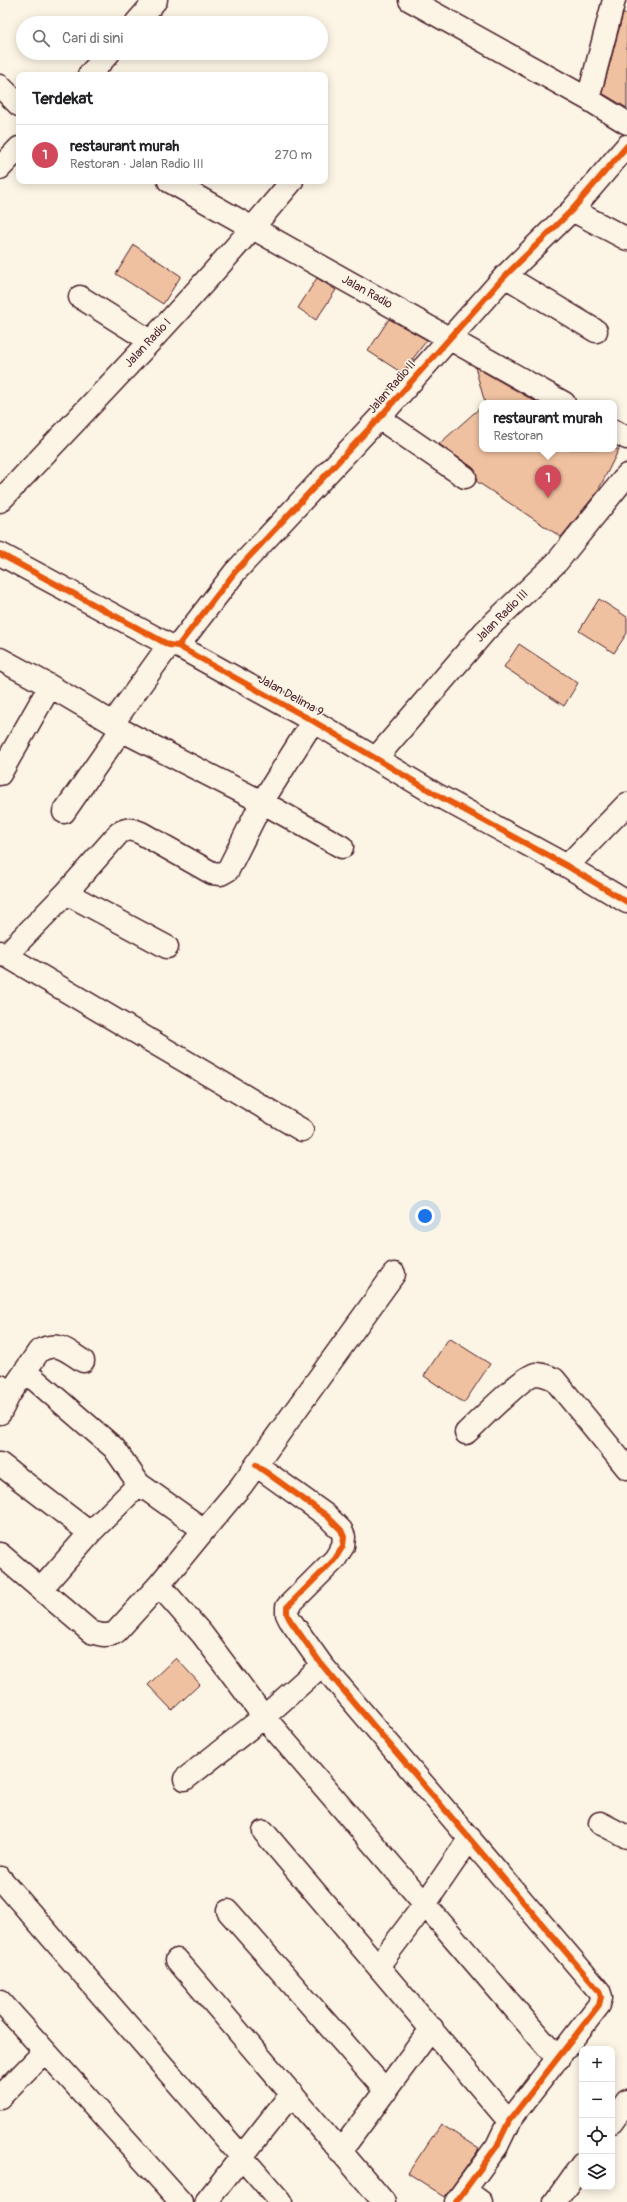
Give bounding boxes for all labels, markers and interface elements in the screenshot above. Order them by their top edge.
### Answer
search box [16,16,328,60]
icon: search [30,27,52,49]
text: Cari di sini [62,29,123,48]
text: Terdekat [32,88,93,109]
text: restaurant murah [70,137,179,156]
text: 1 [42,147,48,163]
text: 270 m [275,147,312,163]
text: Restoran · Jalan Radio III [70,156,204,172]
street label: Jalan Radio [339,272,396,312]
street label: Jalan Radio I [121,315,175,371]
street label: Jalan Radio II [365,357,419,417]
popup [479,400,617,452]
text: restaurant murah [493,409,603,428]
text: Restoran [493,428,543,444]
pin: 1 [535,465,561,498]
street label: Jalan Radio III [472,586,532,646]
street label: Jalan Delima 9 [256,672,326,720]
your location [415,1206,435,1226]
map controls [579,2046,615,2190]
button: + [579,2046,615,2082]
button: − [579,2082,615,2118]
button: locate [579,2118,615,2154]
button: layers [579,2154,615,2190]

